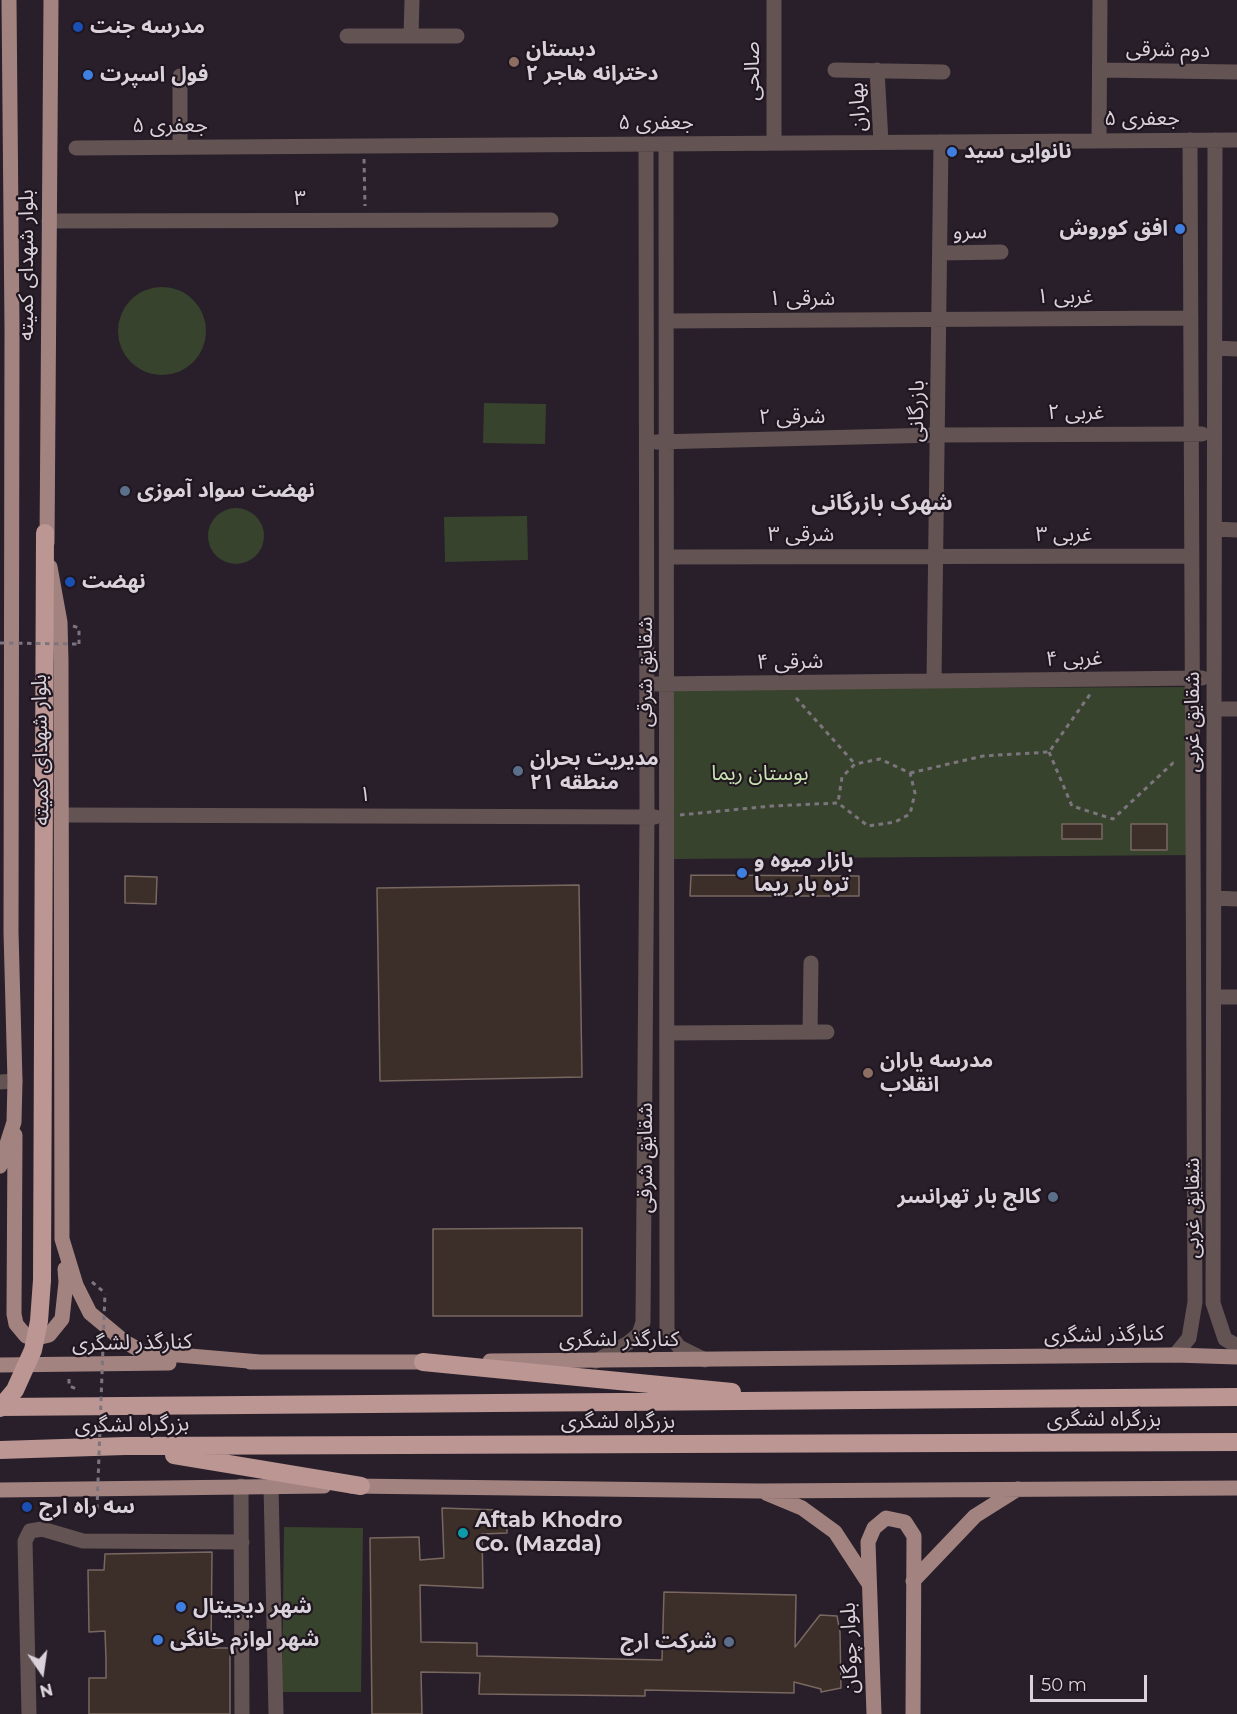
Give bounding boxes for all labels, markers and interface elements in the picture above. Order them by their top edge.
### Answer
place label: مدرسه جنت [90,14,205,40]
marker: مدرسه جنت [71,20,85,34]
place label: دبستان دخترانه هاجر ۲ [526,37,658,87]
street label: دوم شرقی [1126,37,1210,63]
street label: صالحی [740,41,766,101]
marker: دبستان دخترانه هاجر ۲ [507,55,521,69]
place label: فول اسپرت [100,62,208,88]
marker: فول اسپرت [81,68,95,82]
street label: بهاران [844,82,872,132]
street label: جعفری ۵ [1104,106,1180,132]
street label: جعفری ۵ [618,110,694,136]
street label: جعفری ۵ [132,113,208,139]
place label: نانوایی سید [964,139,1072,165]
marker: نانوایی سید [945,145,959,159]
street label: ۳ [294,186,306,212]
street label: بلوار شهدای کمیته [14,189,40,341]
place label: افق کوروش [1059,216,1168,242]
street label: سرو [953,219,987,245]
marker: افق کوروش [1173,222,1187,236]
street label: ۱ غربی [1037,284,1093,310]
street label: ۱ شرقی [769,286,835,312]
street label: بازرگانی [904,380,930,442]
street label: ۲ غربی [1048,400,1104,426]
street label: ۲ شرقی [759,404,825,430]
place label: نهضت سواد آموزی [137,478,315,504]
marker: نهضت سواد آموزی [118,484,132,498]
district label: شهرک بازرگانی [811,491,953,517]
street label: ۳ شرقی [768,522,834,548]
street label: ۳ غربی [1036,522,1092,548]
place label: نهضت [82,569,146,595]
marker: نهضت [63,575,77,589]
street label: شقایق شرقی [633,617,659,727]
street label: ۴ غربی [1045,646,1103,672]
street label: ۴ شرقی [757,649,823,675]
street label: شقایق غربی [1180,671,1206,773]
street label: بلوار شهدای کمیته [27,674,55,826]
place label: مدیریت بحران منطقه ۲۱ [530,746,659,796]
park label: بوستان ریما [711,761,809,787]
marker: مدیریت بحران منطقه ۲۱ [511,764,525,778]
street label: ۱ [359,782,371,808]
place label: بازار میوه و تره بار ریما [754,848,854,898]
marker: بازار میوه و تره بار ریما [735,866,749,880]
place label: مدرسه یاران انقلاب [880,1048,993,1098]
marker: مدرسه یاران انقلاب [861,1066,875,1080]
street label: شقایق شرقی [633,1103,659,1213]
street label: شقایق غربی [1180,1157,1206,1259]
place label: کالج بار تهرانسر [898,1184,1041,1210]
marker: کالج بار تهرانسر [1046,1190,1060,1204]
street label: کنارگذر لشگری [1044,1321,1164,1349]
street label: کنارگذر لشگری [559,1327,679,1353]
street label: کنارگذر لشگری [72,1329,192,1357]
street label: بزرگراه لشگری [1047,1407,1161,1433]
street label: بزرگراه لشگری [561,1409,675,1435]
street label: بزرگراه لشگری [75,1411,189,1439]
place label: سه راه ارج [39,1494,135,1520]
marker: سه راه ارج [20,1500,34,1514]
place label: Aftab Khodro Co. (Mazda) [475,1508,622,1558]
marker: Aftab Khodro Co. (Mazda) [456,1526,470,1540]
place label: شهر دیجیتال [193,1594,312,1620]
marker: شهر دیجیتال [174,1600,188,1614]
street label: بلوار چوگان [836,1602,864,1694]
place label: شهر لوازم خانگی [170,1627,320,1653]
place label: شرکت ارج [620,1629,717,1655]
marker: شهر لوازم خانگی [151,1633,165,1647]
marker: شرکت ارج [722,1635,736,1649]
north arrow [12,1642,72,1702]
scale bar [1033,1663,1150,1701]
text: 50 m [1041,1674,1087,1696]
text: N [38,1679,55,1701]

